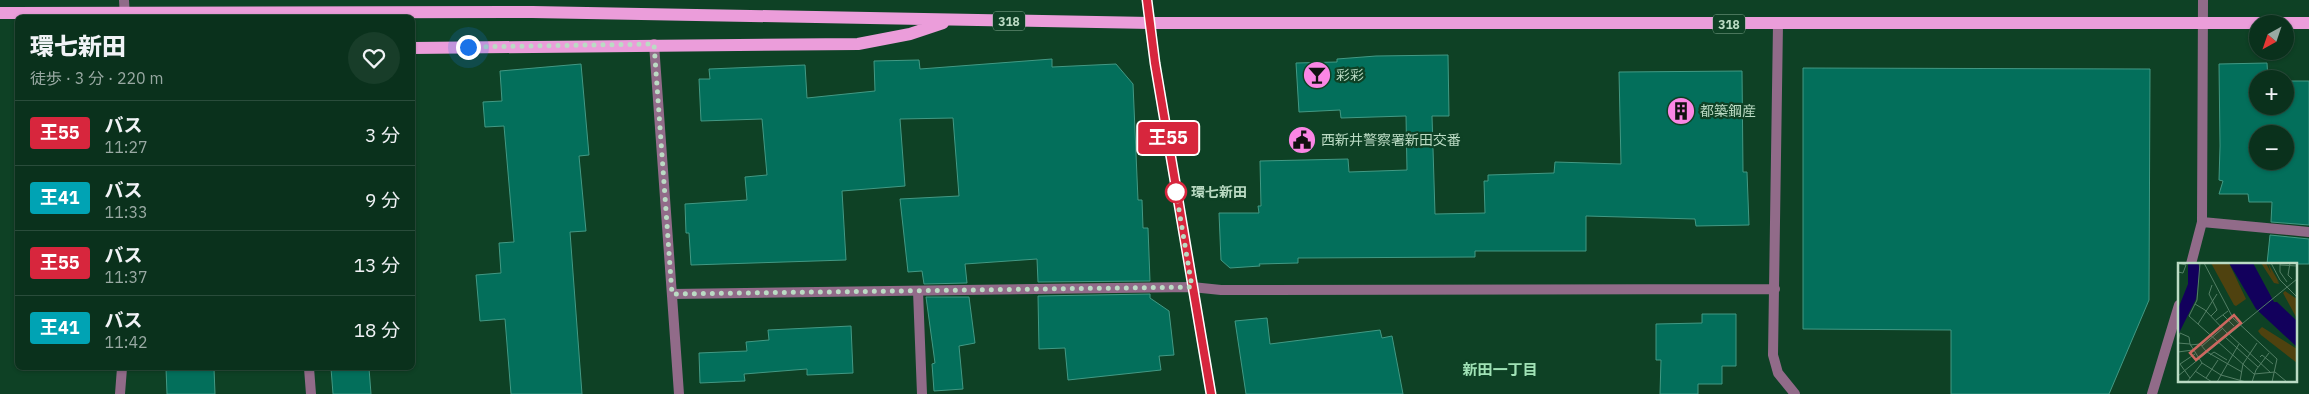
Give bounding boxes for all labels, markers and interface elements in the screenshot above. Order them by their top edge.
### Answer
road number: 318 [993,12,1025,30]
road number: 318 [1713,14,1745,34]
north arrow [2249,15,2294,60]
map controls [2249,15,2294,170]
text: 環七新田 [30,30,126,62]
button: heart [348,32,400,84]
your location [456,35,481,60]
bar icon: 彩彩 [1302,60,1332,90]
place label: 彩彩 [1336,66,1364,84]
text: 徒歩 · 3 分 · 220 m [30,68,163,88]
button: + [2249,70,2294,115]
building icon: 都築鋼産 [1666,96,1696,126]
place label: 都築鋼産 [1700,102,1756,120]
text: バス [105,113,143,137]
text: 王55 [40,121,80,144]
line badge: 王55 [1139,122,1197,154]
text: 3 分 [365,123,400,147]
public building icon: 西新井警察署新田交番 [1287,125,1317,155]
button: − [2249,125,2294,170]
text: 王55 [1148,126,1188,149]
place label: 西新井警察署新田交番 [1321,131,1461,149]
text: 11:27 [105,137,148,157]
text: バス [105,178,143,202]
marker: 環七新田 [1165,181,1187,203]
place label: 環七新田 [1191,183,1247,201]
text: 王41 [40,186,80,209]
text: 9 分 [365,188,400,212]
text: 11:33 [105,202,148,222]
text: バス [105,243,143,267]
text: 王55 [40,251,80,274]
text: 13 分 [354,253,400,277]
inset map [2178,263,2296,382]
text: 11:37 [105,267,148,287]
text: バス [105,308,143,332]
text: 王41 [40,316,80,339]
text: 18 分 [354,318,400,342]
text: 11:42 [105,332,148,352]
district label: 新田一丁目 [1462,360,1538,379]

